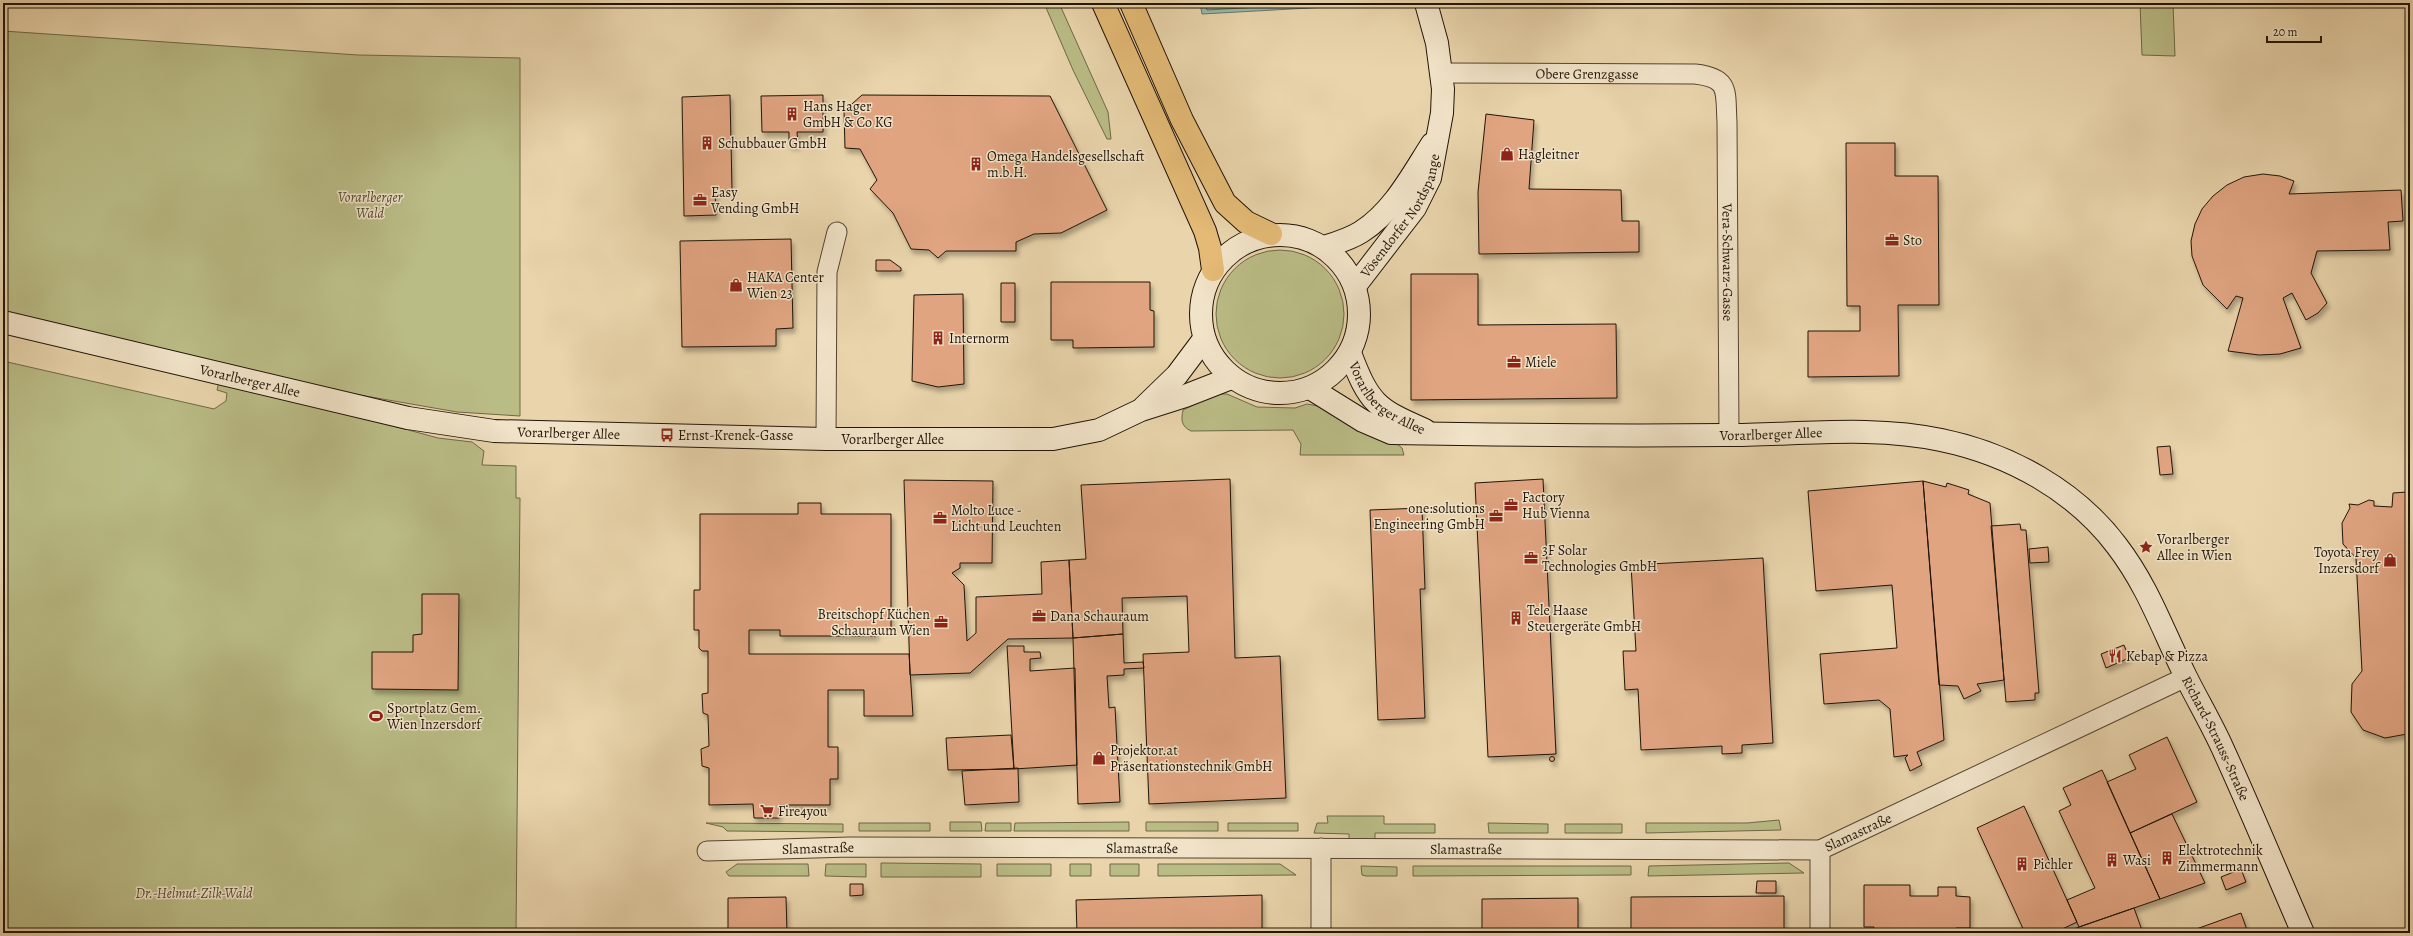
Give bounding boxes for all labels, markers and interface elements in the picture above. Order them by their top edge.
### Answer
scale bar [2267,18,2321,44]
text: 20 m [2273,24,2297,40]
street label: Obere Grenzgasse [1535,64,1639,83]
place label: Hans Hager GmbH & Co KG [803,97,893,132]
building icon: Hans Hager GmbH & Co KG [784,106,800,122]
place label: Schubbauer GmbH [718,134,827,153]
building icon: Schubbauer GmbH [699,135,715,151]
place label: Hagleitner [1518,145,1580,164]
shop icon: Hagleitner [1499,146,1515,162]
place label: Omega Handelsgesellschaft m.b.H. [987,147,1145,182]
street label: Vösendorfer Nordspange [1355,152,1444,282]
building icon: Omega Handelsgesellschaft m.b.H. [968,156,984,172]
place label: Easy Vending GmbH [710,183,799,218]
park label: Vorarlberger Wald [338,188,403,223]
office icon: Easy Vending GmbH [692,192,708,208]
street label: Vera-Schwarz-Gasse [1718,202,1738,321]
place label: Sto [1903,231,1922,250]
office icon: Sto [1884,232,1900,248]
place label: HAKA Center Wien 23 [746,268,824,303]
shop icon: HAKA Center Wien 23 [728,277,744,293]
place label: Internorm [949,329,1010,348]
building icon: Internorm [930,330,946,346]
place label: Miele [1525,353,1557,372]
office icon: Miele [1506,354,1522,370]
street label: Vorarlberger Allee [1344,358,1428,439]
street label: Vorarlberger Allee [197,359,302,402]
street label: Vorarlberger Allee [516,422,620,444]
street label: Vorarlberger Allee [1719,423,1823,445]
place label: Ernst-Krenek-Gasse [678,426,793,445]
bus stop icon: Ernst-Krenek-Gasse [659,427,675,443]
street label: Vorarlberger Allee [840,430,944,449]
place label: Factory Hub Vienna [1522,488,1591,523]
office icon: Factory Hub Vienna [1503,497,1519,513]
place label: one:solutions Engineering GmbH [1373,499,1485,534]
place label: Molto Luce - Licht und Leuchten [951,501,1062,536]
office icon: one:solutions Engineering GmbH [1488,508,1504,524]
office icon: Molto Luce - Licht und Leuchten [932,510,948,526]
place label: Vorarlberger Allee in Wien [2156,530,2232,565]
place icon: Vorarlberger Allee in Wien [2138,539,2154,555]
place label: 3F Solar Technologies GmbH [1542,541,1657,576]
place label: Toyota Frey Inzersdorf [2314,543,2381,578]
office icon: 3F Solar Technologies GmbH [1523,550,1539,566]
shop icon: Toyota Frey Inzersdorf [2382,552,2398,568]
place label: Tele Haase Steuergeräte GmbH [1527,601,1641,636]
place label: Breitschopf Küchen Schauraum Wien [817,605,930,640]
place label: Dana Schauraum [1050,607,1149,626]
office icon: Dana Schauraum [1031,608,1047,624]
building icon: Tele Haase Steuergeräte GmbH [1508,610,1524,626]
office icon: Breitschopf Küchen Schauraum Wien [933,614,949,630]
place label: Kebap & Pizza [2126,647,2208,666]
restaurant icon: Kebap & Pizza [2107,648,2123,664]
street label: Richard-Strauss-Straße [2177,673,2254,804]
place label: Sportplatz Gem. Wien Inzersdorf [386,699,483,734]
sports icon: Sportplatz Gem. Wien Inzersdorf [368,708,384,724]
place label: Projektor.at Präsentationstechnik GmbH [1110,741,1273,776]
shop icon: Projektor.at Präsentationstechnik GmbH [1091,750,1107,766]
place label: Fire4you [778,802,828,821]
supermarket icon: Fire4you [759,803,775,819]
street label: Slamastraße [1821,808,1895,856]
street label: Slamastraße [782,837,854,858]
street label: Slamastraße [1106,838,1178,858]
street label: Slamastraße [1430,839,1502,859]
place label: Elektrotechnik Zimmermann [2178,841,2263,876]
building icon: Elektrotechnik Zimmermann [2159,850,2175,866]
place label: Wasi [2122,851,2151,870]
building icon: Wasi [2104,852,2120,868]
place label: Pichler [2033,855,2074,874]
building icon: Pichler [2014,856,2030,872]
park label: Dr.-Helmut-Zilk-Wald [136,884,253,903]

